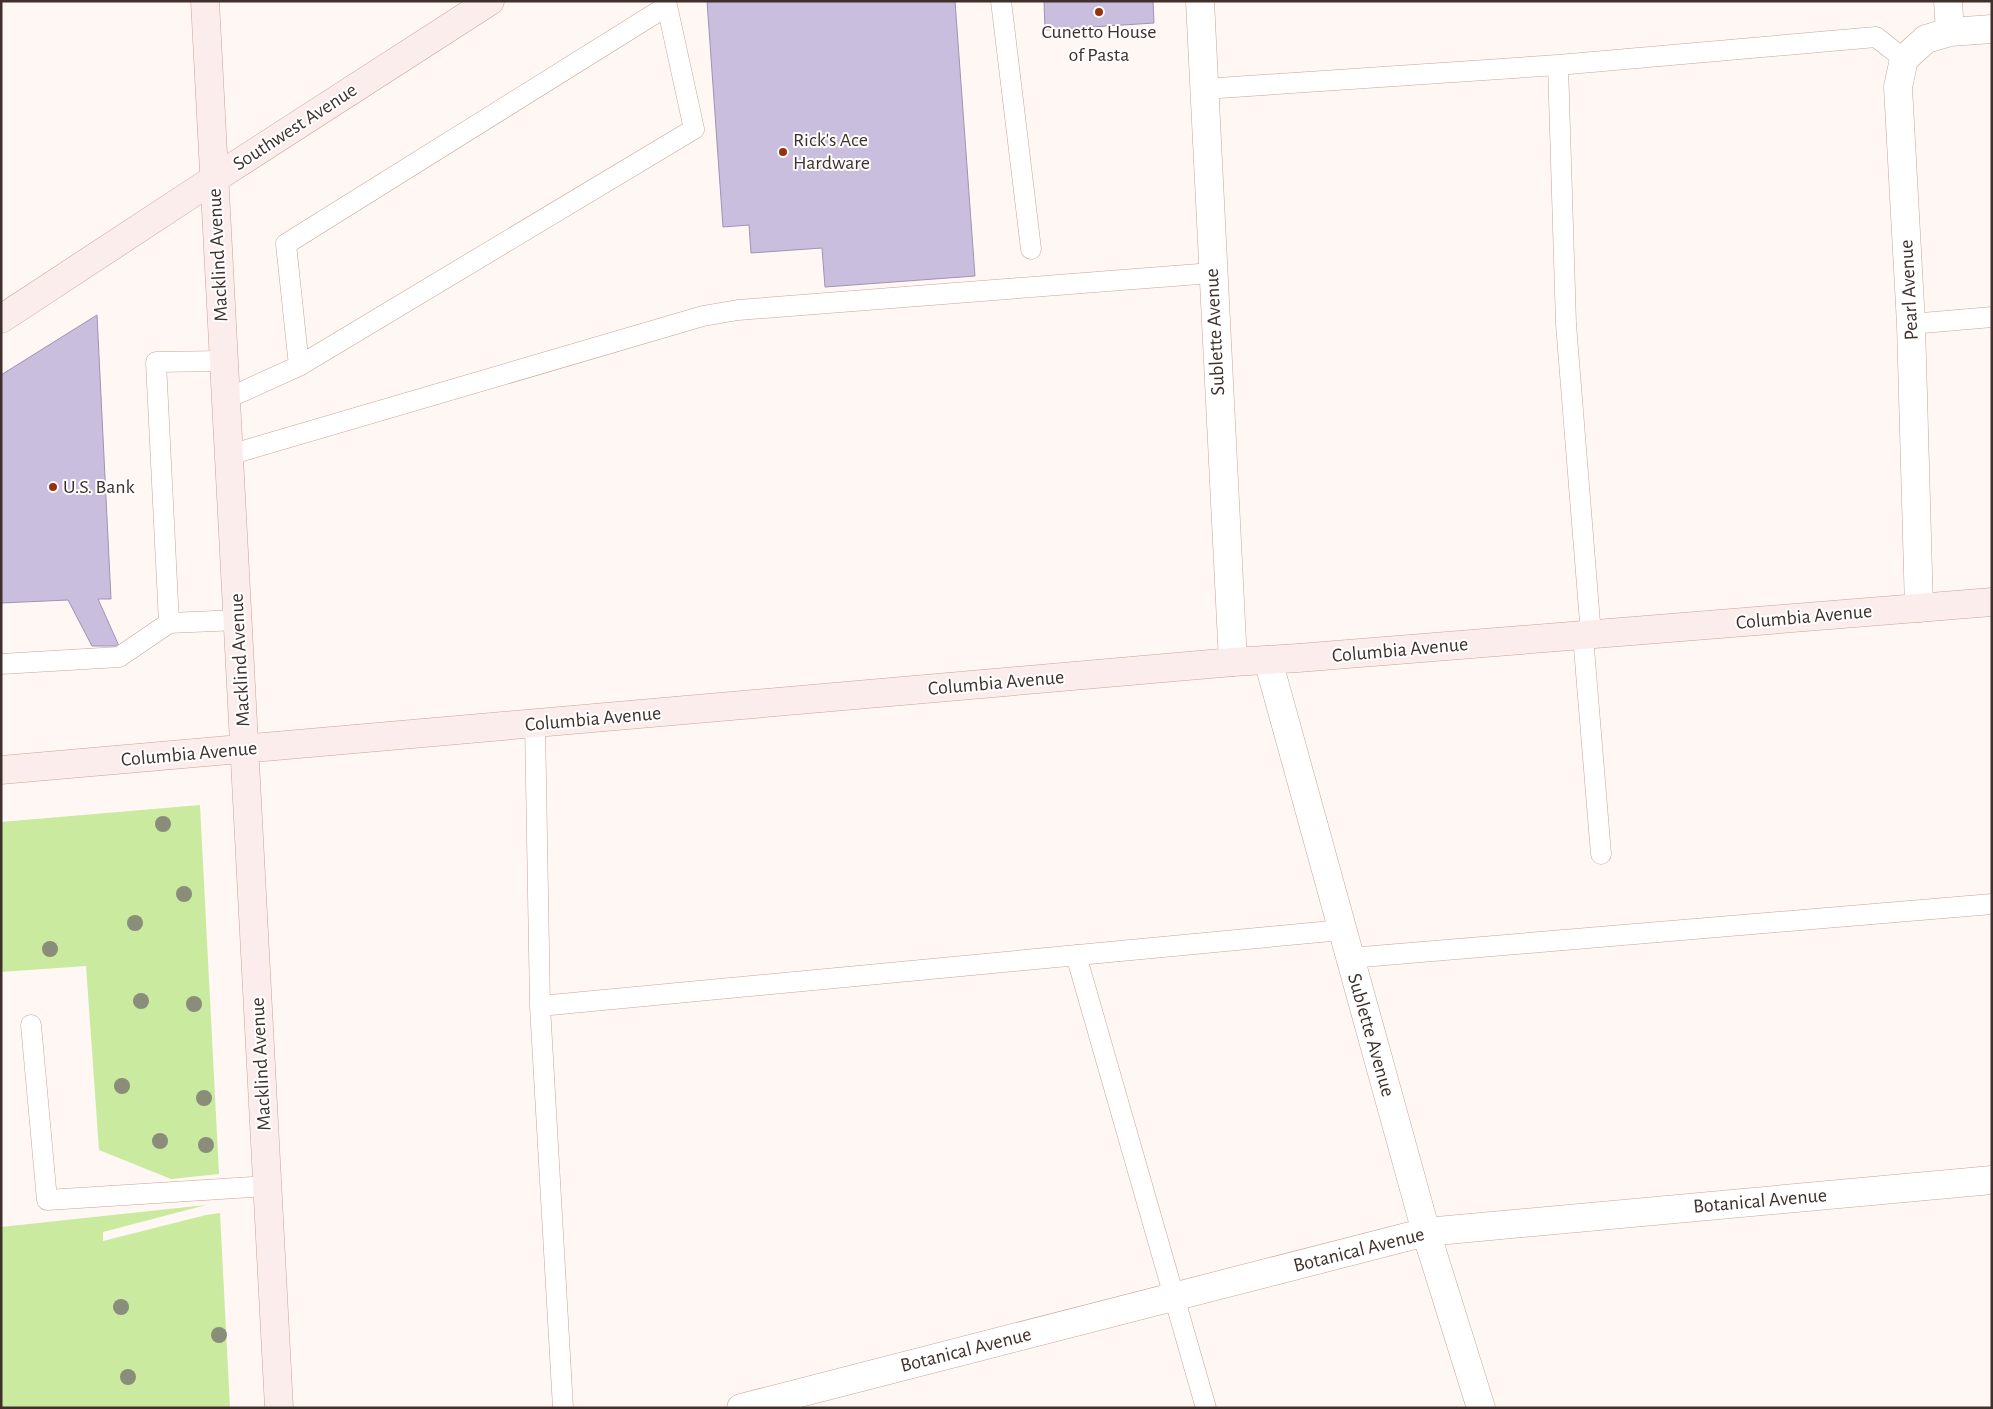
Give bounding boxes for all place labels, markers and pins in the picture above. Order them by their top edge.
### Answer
marker: Cunetto House of Pasta [1093,6,1105,18]
place label: Cunetto House of Pasta [1041,22,1157,65]
place label: Rick's Ace Hardware [793,130,870,173]
marker: Rick's Ace Hardware [777,146,789,158]
place label: U.S. Bank [63,477,135,497]
marker: U.S. Bank [47,481,59,493]

